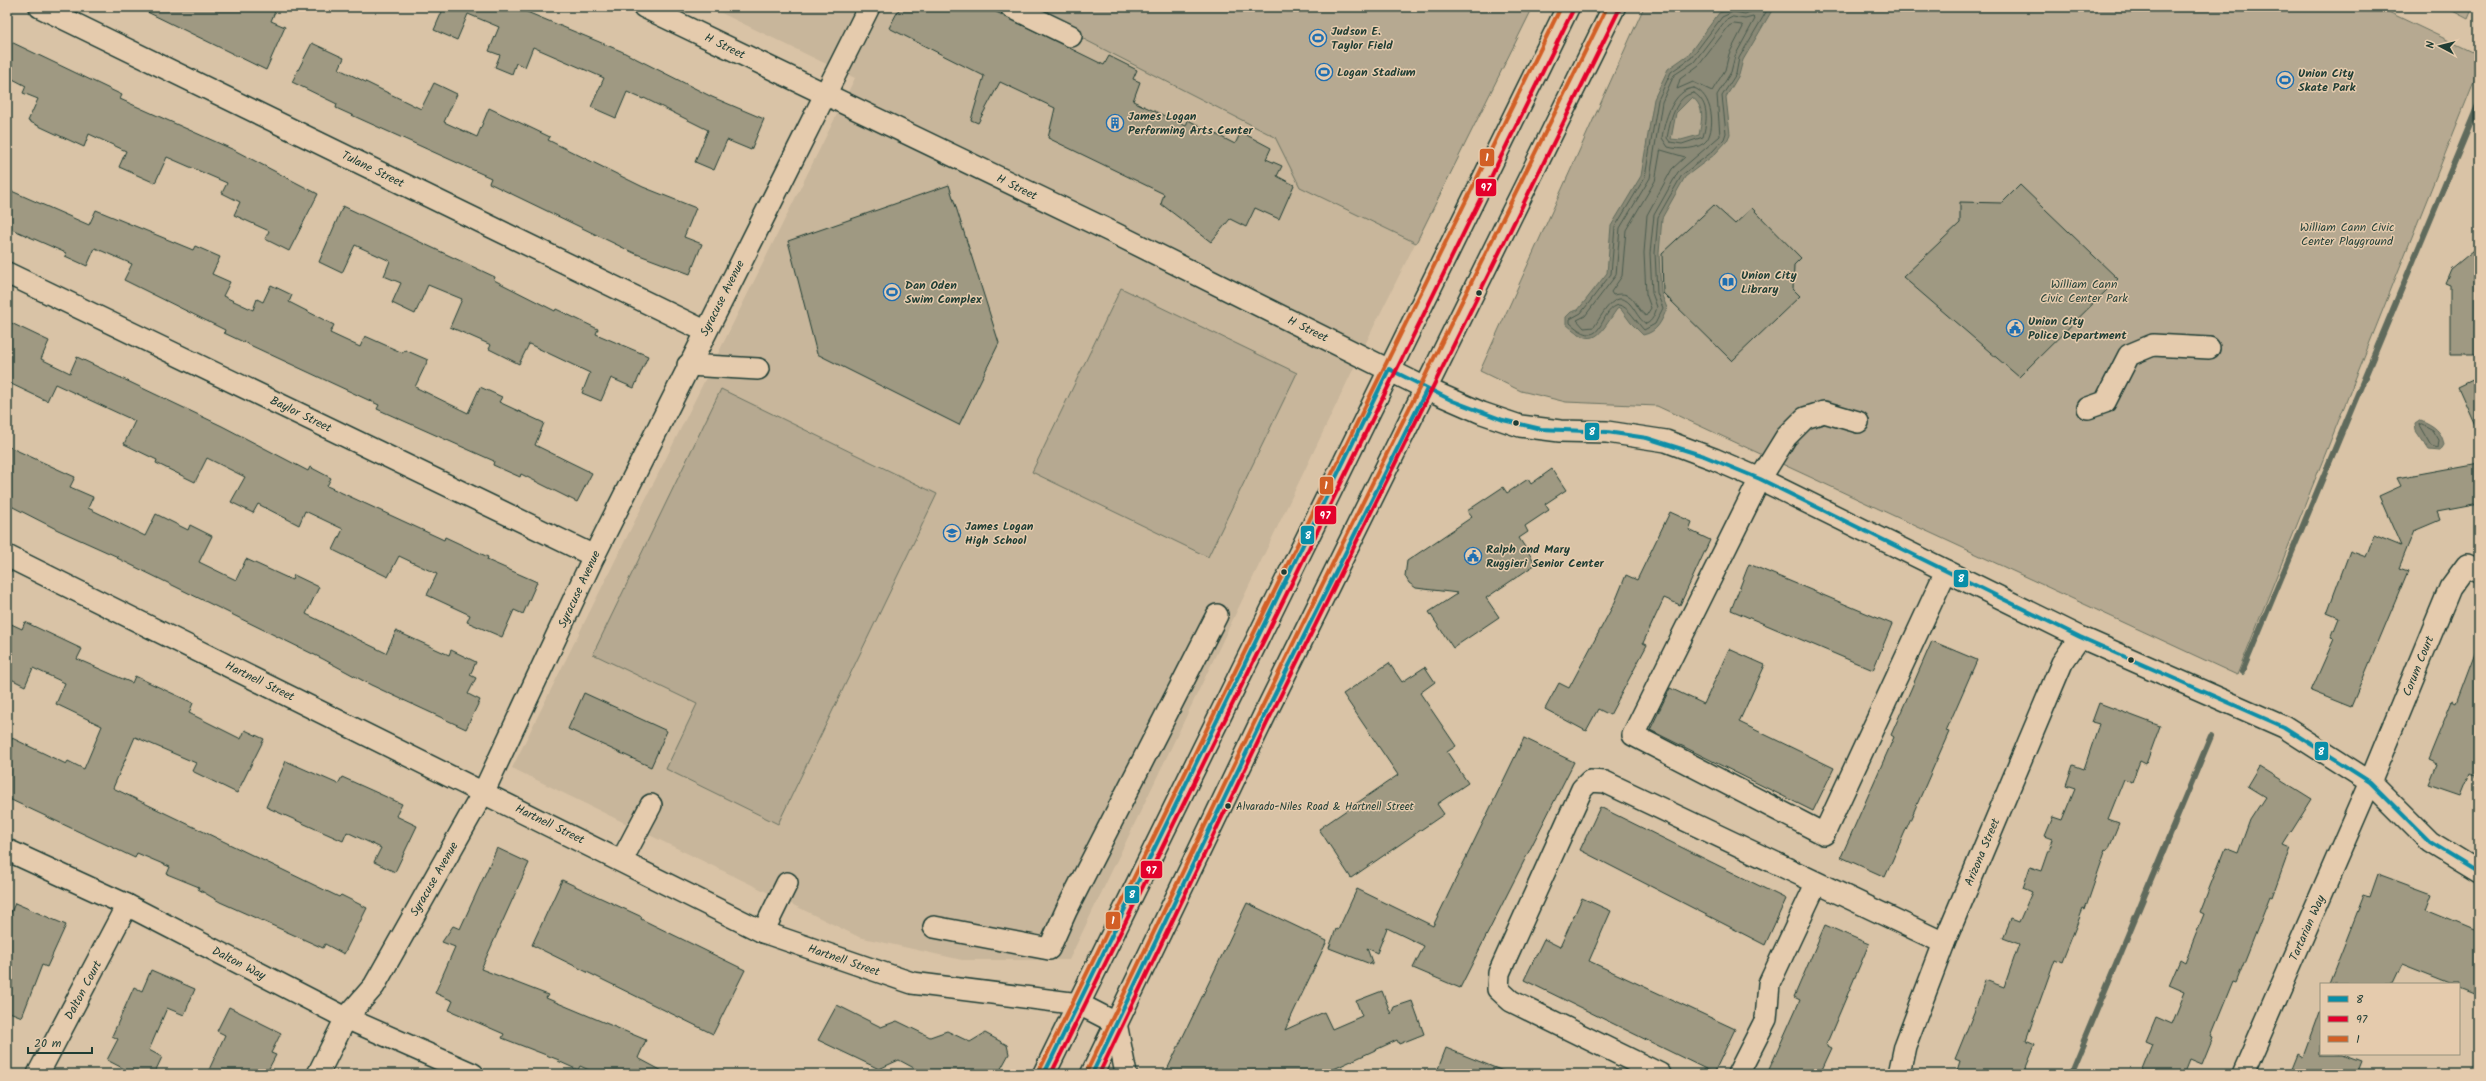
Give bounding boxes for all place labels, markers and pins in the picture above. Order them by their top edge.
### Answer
place label: Judson E. Taylor Field [1331,22,1393,55]
sports icon: Judson E. Taylor Field [1308,28,1328,48]
sports icon: Logan Stadium [1314,62,1334,82]
place label: Logan Stadium [1337,63,1416,82]
place label: Union City Skate Park [2298,64,2357,97]
sports icon: Union City Skate Park [2275,70,2295,90]
place label: James Logan Performing Arts Center [1128,107,1254,140]
building icon: James Logan Performing Arts Center [1105,113,1125,133]
place label: Union City Library [1741,266,1798,299]
library icon: Union City Library [1718,272,1738,292]
place label: Dan Oden Swim Complex [905,276,982,309]
sports icon: Dan Oden Swim Complex [882,282,902,302]
unlabelled marker [1474,288,1484,298]
place label: Union City Police Department [2028,312,2127,345]
public building icon: Union City Police Department [2005,318,2025,338]
unlabelled marker [1511,418,1521,428]
place label: James Logan High School [965,517,1034,550]
school or university icon: James Logan High School [942,523,962,543]
place label: Ralph and Mary Ruggieri Senior Center [1486,540,1605,573]
public building icon: Ralph and Mary Ruggieri Senior Center [1463,546,1483,566]
unlabelled marker [1279,567,1289,577]
unlabelled marker [2126,655,2136,665]
place label: Alvarado-Niles Road & Hartnell Street [1236,798,1415,816]
marker: Alvarado-Niles Road & Hartnell Street [1223,801,1233,811]

